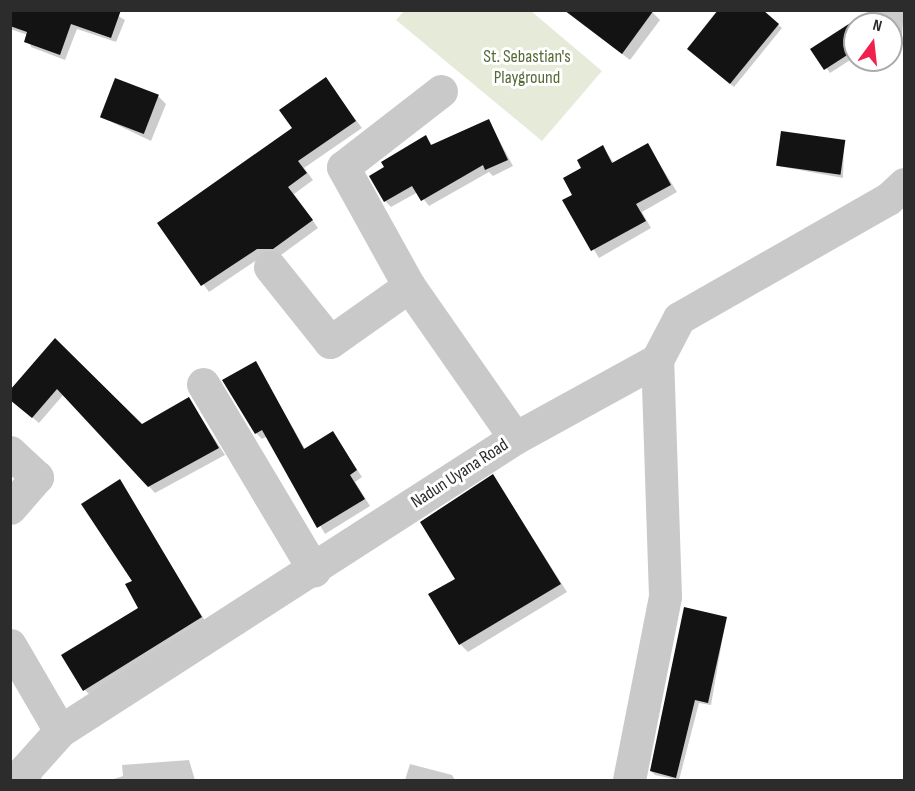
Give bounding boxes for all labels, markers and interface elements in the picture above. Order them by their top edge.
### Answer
north arrow [843,12,903,72]
text: N [871,16,884,36]
park label: St. Sebastian's Playground [483,47,571,90]
street label: Nadun Uyana Road [407,435,513,513]

